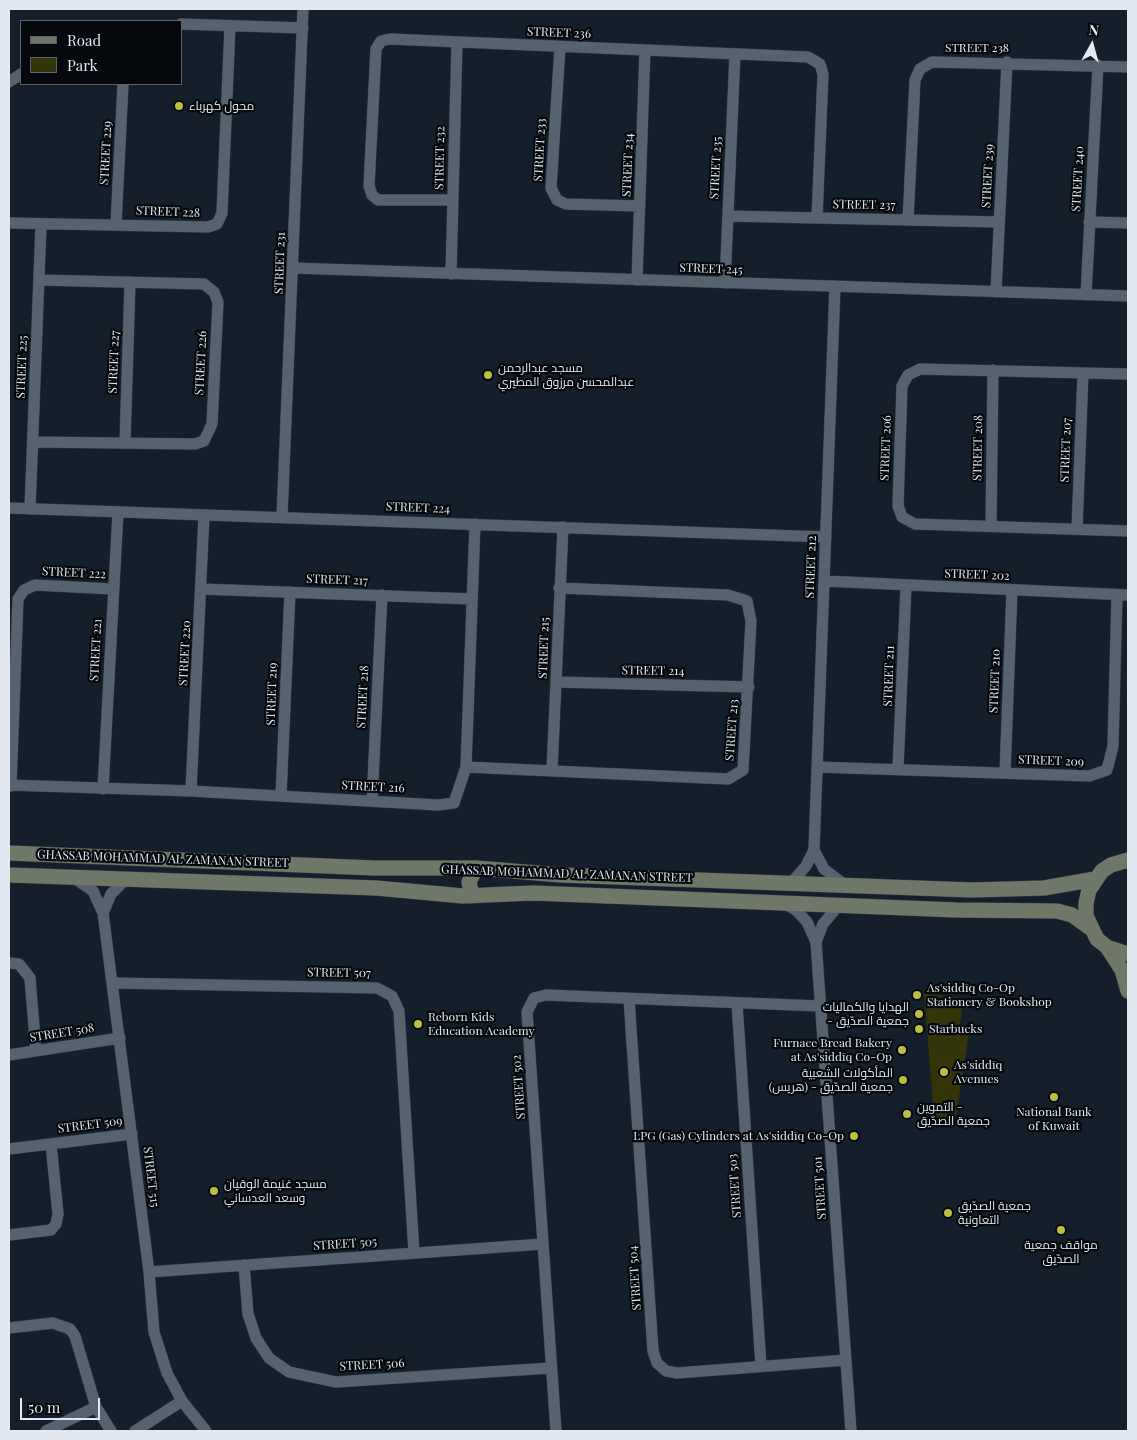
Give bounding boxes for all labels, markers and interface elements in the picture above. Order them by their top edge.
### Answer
legend [20,20,182,85]
north arrow [1067,20,1117,70]
text: N [1088,20,1100,40]
street label: STREET 236 [527,25,591,41]
text: Road [67,30,101,50]
street label: STREET 238 [945,41,1009,55]
text: Park [67,55,98,75]
place label: محول كهرباء [189,99,254,113]
marker: محول كهرباء [173,100,185,112]
street label: STREET 233 [531,118,549,182]
street label: STREET 229 [97,120,115,186]
street label: STREET 232 [432,126,448,190]
street label: STREET 234 [620,133,636,197]
street label: STREET 235 [707,136,725,200]
street label: STREET 239 [979,144,997,208]
street label: STREET 240 [1069,146,1087,212]
street label: STREET 237 [832,197,896,213]
street label: STREET 228 [136,204,200,220]
street label: STREET 231 [272,232,288,294]
street label: STREET 245 [679,261,743,277]
street label: STREET 227 [106,330,122,394]
street label: STREET 226 [192,330,210,396]
street label: STREET 225 [14,335,30,399]
place label: مسجد عبدالرحمن عبدالمحسن مرزوق المطيري [498,361,634,389]
marker: مسجد عبدالرحمن عبدالمحسن مرزوق المطيري [482,369,494,381]
street label: STREET 206 [878,415,894,481]
street label: STREET 208 [970,415,986,481]
street label: STREET 207 [1058,417,1074,483]
street label: STREET 224 [386,500,450,516]
street label: STREET 212 [803,535,819,599]
street label: STREET 222 [42,564,106,582]
street label: STREET 202 [944,567,1010,583]
street label: STREET 217 [306,572,368,588]
street label: STREET 215 [536,617,552,679]
street label: STREET 221 [87,618,105,682]
street label: STREET 220 [176,620,194,686]
street label: STREET 211 [881,645,897,707]
street label: STREET 210 [987,649,1003,713]
street label: STREET 219 [264,662,280,726]
street label: STREET 214 [621,663,685,679]
street label: STREET 218 [354,665,372,729]
street label: STREET 213 [723,698,741,762]
street label: STREET 209 [1018,753,1084,769]
street label: STREET 216 [341,778,405,796]
street label: GHASSAB MOHAMMAD AL ZAMANAN STREET [37,847,289,871]
street label: GHASSAB MOHAMMAD AL ZAMANAN STREET [441,862,693,886]
street label: STREET 507 [307,965,371,981]
place label: As'siddīq Co-Op Stationery & Bookshop [927,981,1052,1009]
marker: As'siddīq Co-Op Stationery & Bookshop [911,989,923,1001]
place label: الهدايا والكماليات - جمعية الصدّيق [823,1000,909,1028]
marker: الهدايا والكماليات - جمعية الصدّيق [913,1008,925,1020]
place label: Reborn Kids Education Academy [428,1010,535,1038]
marker: Reborn Kids Education Academy [412,1018,424,1030]
street label: STREET 508 [29,1021,95,1045]
place label: Starbucks [929,1022,982,1036]
marker: Starbucks [913,1023,925,1035]
place label: Furnace Bread Bakery at As'siddīq Co-Op [773,1036,892,1064]
marker: Furnace Bread Bakery at As'siddīq Co-Op [896,1044,908,1056]
street label: STREET 502 [510,1054,528,1120]
place label: As'siddīq Avenues [954,1058,1002,1086]
place label: المأكولات الشعبية (هريس) - جمعية الصدّيق [769,1066,893,1094]
marker: As'siddīq Avenues [938,1066,950,1078]
marker: المأكولات الشعبية (هريس) - جمعية الصدّيق [897,1074,909,1086]
marker: National Bank of Kuwait [1048,1091,1060,1103]
place label: التموين - جمعية الصدّيق [917,1100,990,1128]
place label: National Bank of Kuwait [1016,1105,1092,1133]
marker: التموين - جمعية الصدّيق [901,1108,913,1120]
street label: STREET 509 [57,1114,123,1136]
place label: LPG (Gas) Cylinders at As'siddīq Co-Op [633,1129,844,1143]
marker: LPG (Gas) Cylinders at As'siddīq Co-Op [848,1130,860,1142]
street label: STREET 515 [140,1146,162,1208]
street label: STREET 503 [726,1153,744,1219]
street label: STREET 501 [811,1156,829,1220]
place label: مسجد غنيمة الوقيان وسعد العدساني [224,1177,327,1205]
marker: مسجد غنيمة الوقيان وسعد العدساني [208,1185,220,1197]
place label: جمعية الصدّيق التعاونية [958,1199,1031,1227]
marker: جمعية الصدّيق التعاونية [942,1207,954,1219]
marker: مواقف جمعية الصدّيق [1055,1224,1067,1236]
street label: STREET 505 [313,1235,377,1253]
place label: مواقف جمعية الصدّيق [1024,1238,1098,1266]
street label: STREET 504 [626,1245,644,1311]
street label: STREET 506 [339,1356,405,1374]
scale bar [22,1388,102,1420]
text: 50 m [28,1397,60,1417]

